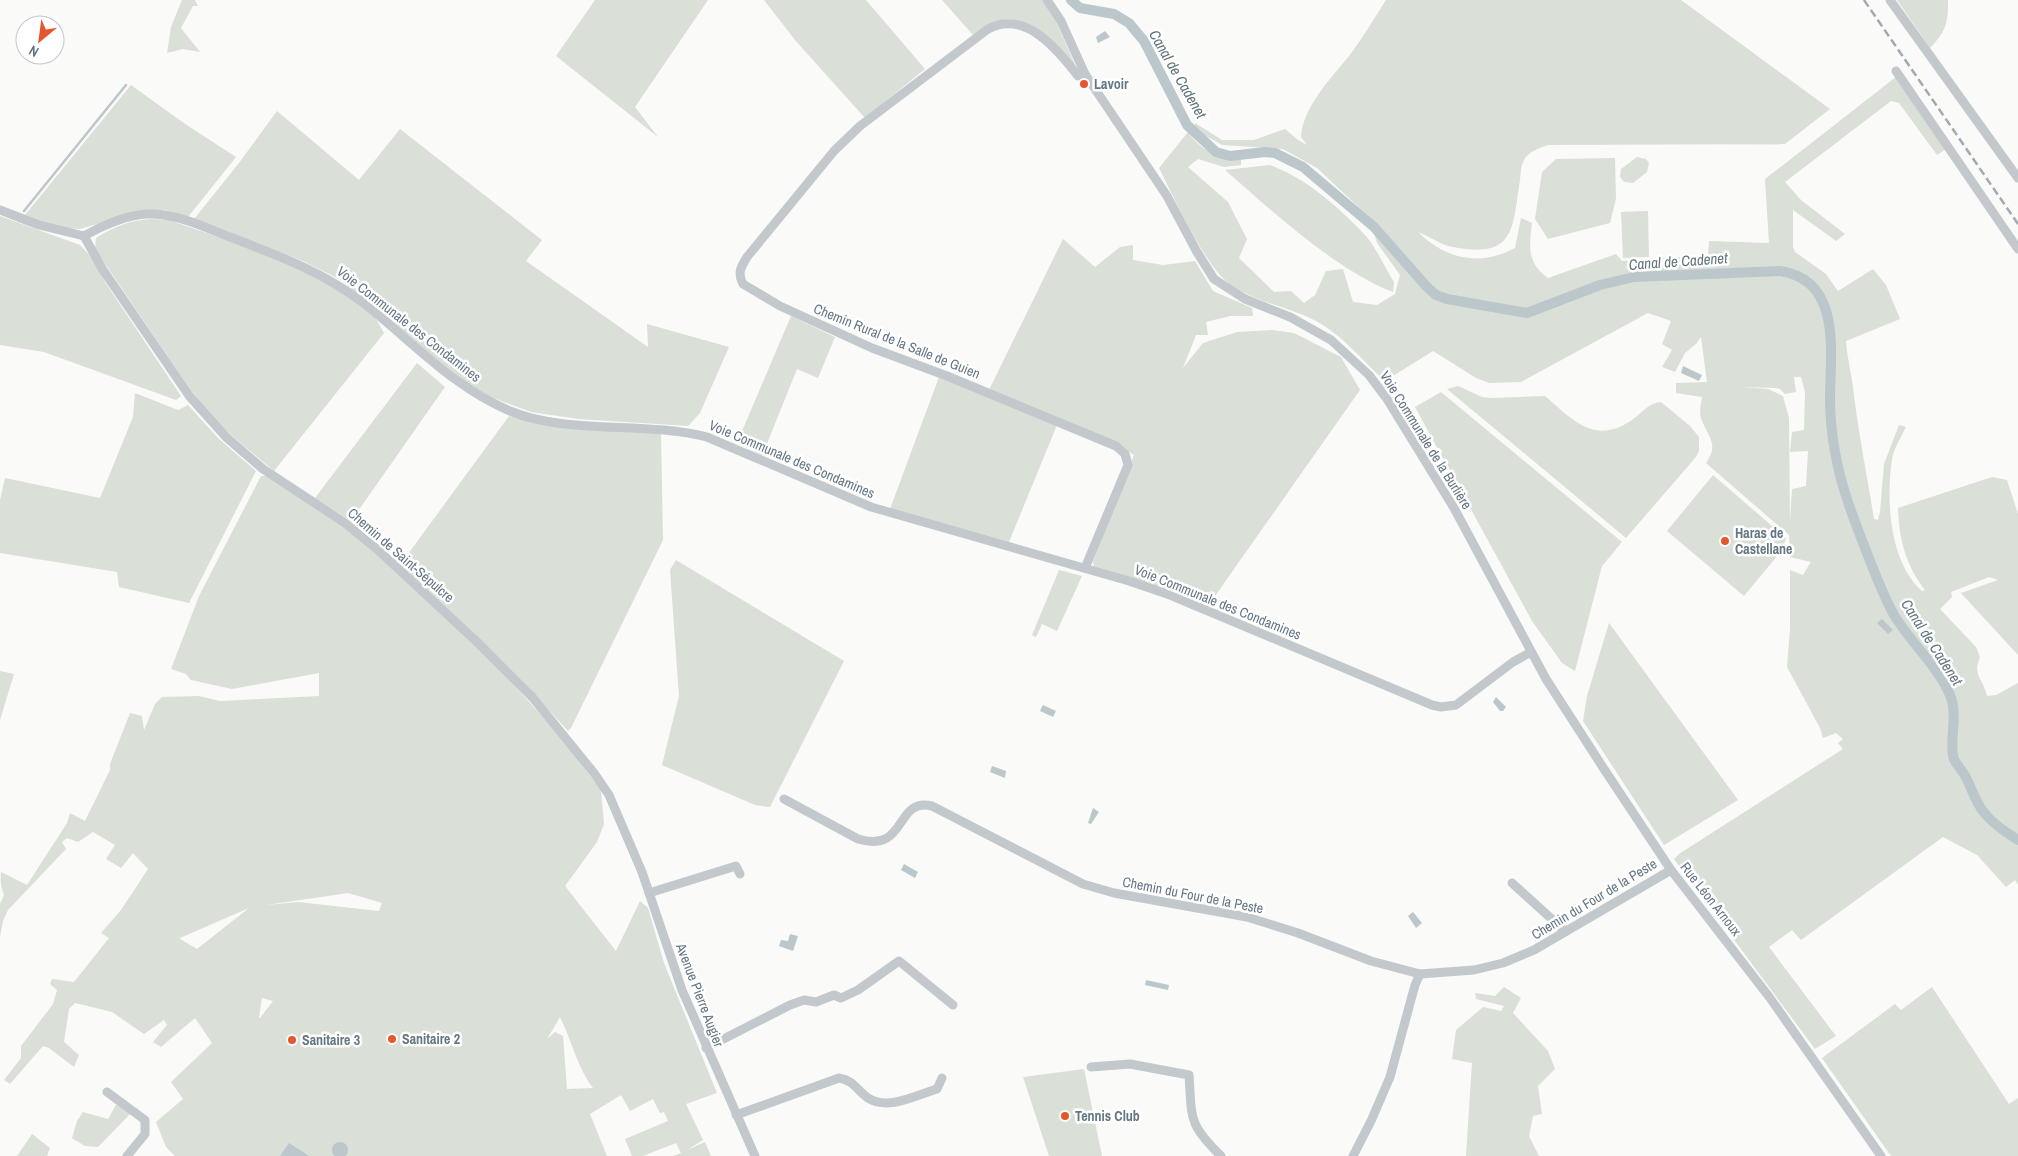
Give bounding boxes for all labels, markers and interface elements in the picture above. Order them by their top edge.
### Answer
north arrow [15,15,65,65]
water label: Canal de Cadenet [1144,26,1212,123]
text: N [26,41,42,61]
place label: Lavoir [1094,75,1129,93]
marker: Lavoir [1078,78,1090,90]
water label: Canal de Cadenet [1628,247,1729,275]
street label: Voie Communale des Condamines [333,262,485,386]
street label: Chemin Rural de la Salle de Guien [811,299,983,383]
street label: Voie Communale de la Burlière [1376,368,1476,512]
street label: Voie Communale des Condamines [707,416,878,502]
street label: Chemin de Saint-Sépulcre [344,504,458,606]
place label: Haras de Castellane [1735,524,1792,558]
marker: Haras de Castellane [1719,535,1731,547]
street label: Voie Communale des Condamines [1132,560,1304,644]
water label: Canal de Cadenet [1896,595,1968,690]
street label: Chemin du Four de la Peste [1528,854,1660,944]
street label: Rue Léon Arnoux [1677,859,1746,940]
street label: Chemin du Four de la Peste [1121,873,1265,917]
street label: Avenue Pierre Augier [672,940,728,1050]
place label: Sanitaire 2 [402,1030,460,1048]
place label: Sanitaire 3 [302,1031,360,1049]
marker: Sanitaire 2 [386,1033,398,1045]
marker: Sanitaire 3 [286,1034,298,1046]
place label: Tennis Club [1075,1107,1140,1125]
marker: Tennis Club [1059,1110,1071,1122]

